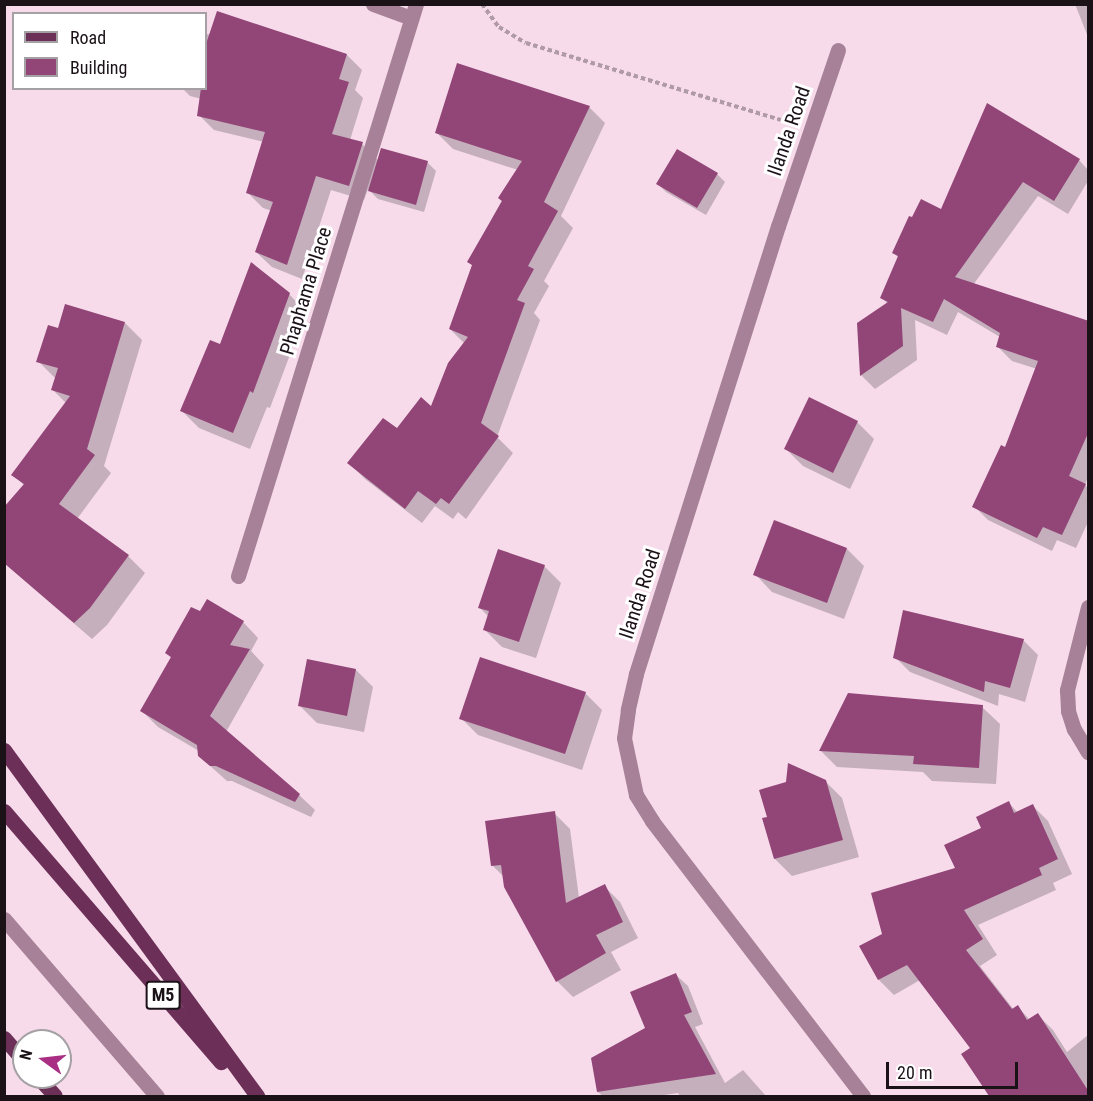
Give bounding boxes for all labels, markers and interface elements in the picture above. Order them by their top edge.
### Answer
legend [12,12,207,90]
text: Road [70,27,106,48]
text: Building [70,57,127,78]
street label: Ilanda Road [762,83,816,179]
street label: Phaphama Place [275,224,337,358]
street label: Ilanda Road [614,546,666,642]
road number: M5 [145,980,181,1010]
north arrow [12,1029,72,1089]
text: N [16,1048,37,1062]
scale bar [889,1050,1021,1088]
text: 20 m [897,1062,932,1083]

